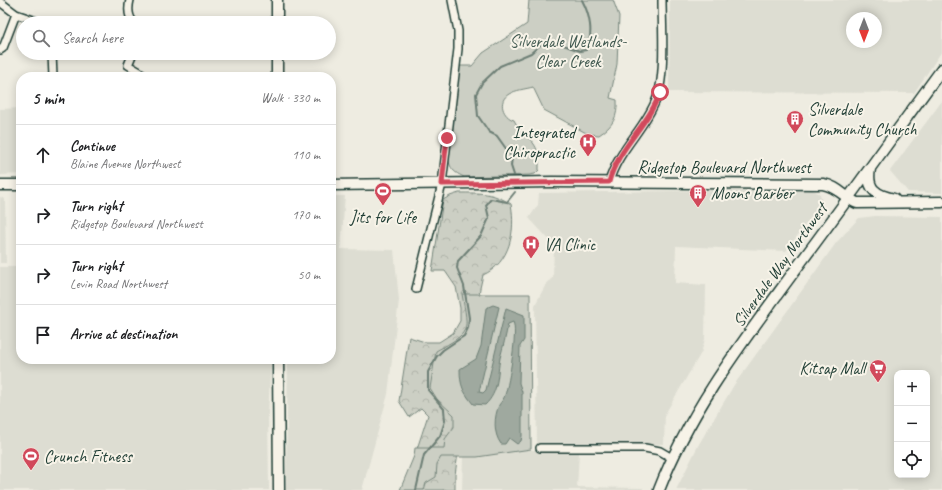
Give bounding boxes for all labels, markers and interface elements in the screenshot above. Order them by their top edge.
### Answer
north arrow [846,12,882,48]
search box [16,16,336,60]
icon: search [30,27,52,49]
text: Search here [62,29,123,48]
park label: Silverdale Wetlands- Clear Creek [510,31,628,72]
route start [651,83,669,101]
text: 5 min [32,88,64,109]
text: Walk · 330 m [261,90,320,106]
place label: Silverdale Community Church [808,99,917,140]
building icon: Silverdale Community Church [785,109,805,134]
place label: Integrated Chiropractic [503,122,577,163]
route end [438,129,456,147]
hospital icon: Integrated Chiropractic [578,132,598,157]
text: Continue [70,137,115,156]
icon: ahead [32,144,54,166]
text: 110 m [292,147,320,163]
text: Blaine Avenue Northwest [70,156,181,172]
street label: Ridgetop Boulevard Northwest [637,157,813,178]
sports icon: Jits for Life [373,181,393,206]
building icon: Moons Barber [688,183,708,208]
place label: Moons Barber [711,183,796,204]
text: Turn right [70,197,123,216]
street label: Silverdale Way Northwest [728,197,833,331]
icon: right [32,204,54,226]
text: 170 m [292,207,320,223]
place label: Jits for Life [349,207,418,228]
text: Ridgetop Boulevard Northwest [70,216,203,232]
hospital icon: VA Clinic [521,234,541,259]
place label: VA Clinic [544,234,596,255]
text: Turn right [70,257,123,276]
icon: right [32,264,54,286]
text: 50 m [298,267,320,283]
text: Levin Road Northwest [70,276,167,292]
icon: arrive [32,324,54,346]
text: Arrive at destination [70,325,177,344]
place label: Kitsap Mall [799,358,868,379]
supermarket icon: Kitsap Mall [868,358,888,383]
map controls [894,370,930,478]
button: + [894,370,930,406]
button: − [894,406,930,442]
button: locate [894,442,930,478]
sports icon: Crunch Fitness [21,446,41,471]
place label: Crunch Fitness [44,446,133,467]

